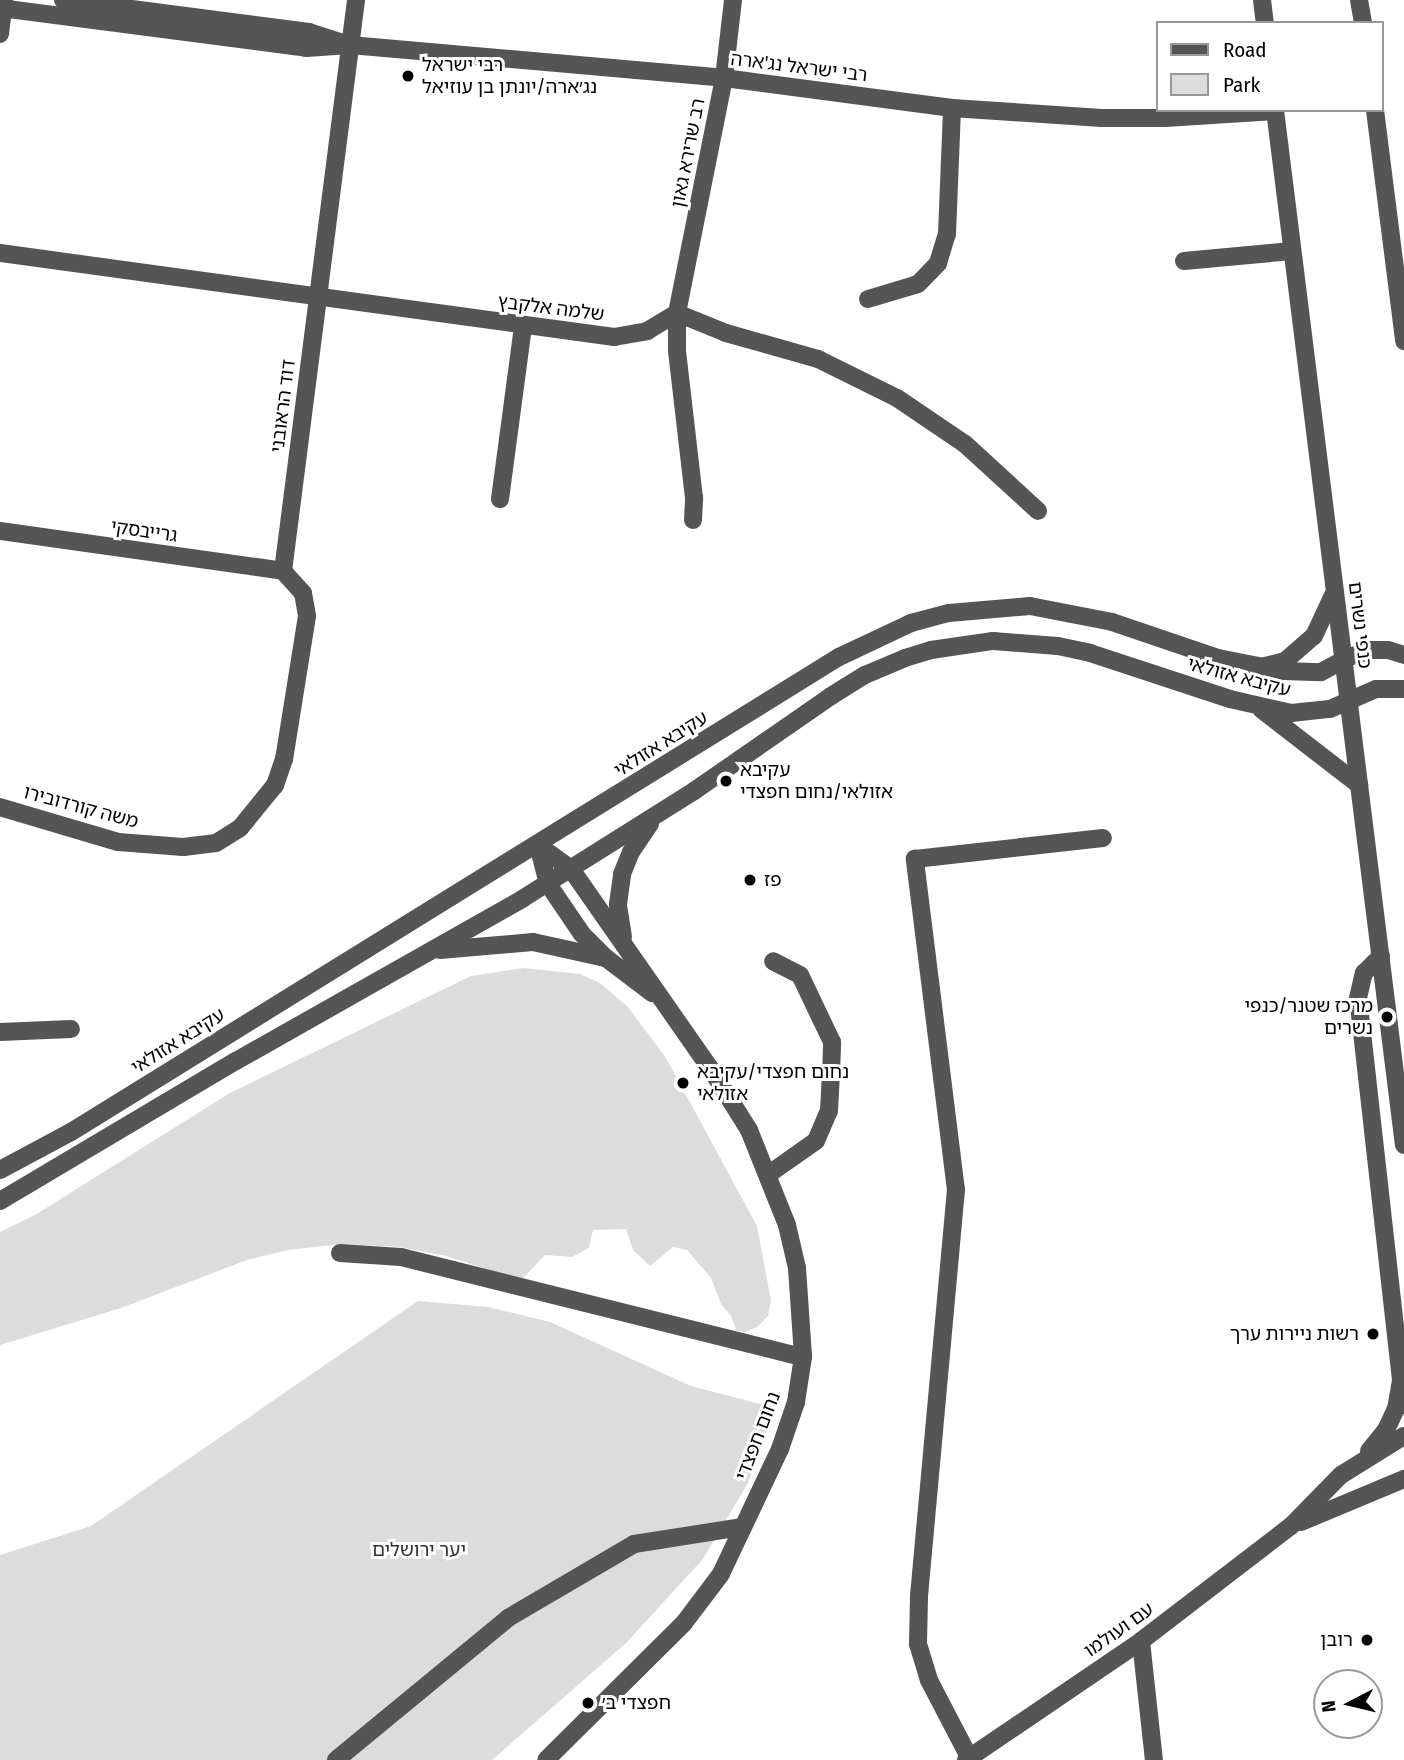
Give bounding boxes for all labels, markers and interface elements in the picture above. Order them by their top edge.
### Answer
legend [1156,21,1383,112]
text: Road [1223,37,1267,63]
street label: רבי ישראל נג'ארה [729,47,869,87]
place label: רבי ישראל נג׳ארה/יונתן בן עוזיאל [422,54,597,98]
marker: רבי ישראל נג׳ארה/יונתן בן עוזיאל [400,68,416,84]
text: Park [1223,72,1260,98]
street label: רב שרירא גאון [666,96,710,210]
street label: שלמה אלקבץ [496,290,606,326]
street label: דוד הראובני [266,358,300,454]
street label: גרייבסקי [109,515,179,547]
street label: כנפי נשרים [1343,580,1377,670]
street label: עקיבא אזולאי [1185,652,1293,702]
street label: עקיבא אזולאי [610,706,712,782]
place label: עקיבא אזולאי/נחום חפצדי [740,759,893,803]
marker: עקיבא אזולאי/נחום חפצדי [718,773,734,789]
street label: משה קורדובירו [21,781,141,833]
place label: פז [764,869,782,891]
marker: פז [742,872,758,888]
place label: מרכז שטנר/כנפי נשרים [1244,995,1373,1039]
street label: עקיבא אזולאי [127,1003,229,1079]
marker: מרכז שטנר/כנפי נשרים [1379,1009,1395,1025]
place label: נחום חפצדי/עקיבא אזולאי [697,1061,849,1105]
marker: נחום חפצדי/עקיבא אזולאי [675,1075,691,1091]
place label: רשות ניירות ערך [1230,1323,1359,1345]
marker: רשות ניירות ערך [1365,1326,1381,1342]
street label: נחום חפצדי [731,1389,785,1483]
park label: יער ירושלים [372,1539,466,1561]
street label: עם ועולמו [1080,1598,1158,1662]
place label: רובן [1320,1629,1353,1651]
marker: רובן [1359,1632,1375,1648]
north arrow [1313,1669,1383,1739]
place label: חפצדי ב׳ [602,1692,671,1714]
marker: חפצדי ב׳ [580,1695,596,1711]
text: N [1317,1699,1341,1713]

